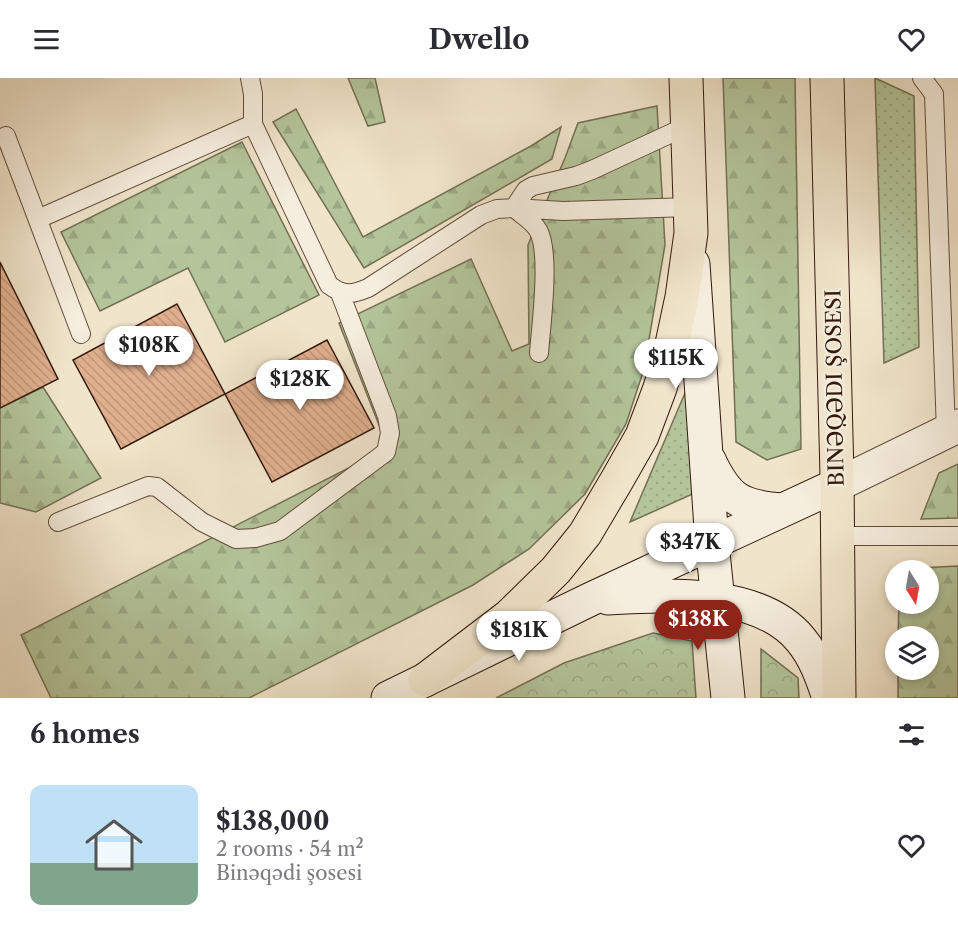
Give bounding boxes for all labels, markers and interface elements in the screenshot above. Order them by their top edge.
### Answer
icon: menu [30,23,63,56]
text: Dwello [429,23,529,56]
icon: heart [895,23,928,56]
street label: BINƏQƏDI ŞOSESI [820,289,849,487]
pin: $108K [107,326,191,377]
text: $108K [118,333,180,357]
pin: $115K [634,339,718,390]
text: $115K [648,346,704,370]
pin: $128K [258,360,342,411]
text: $128K [270,367,330,391]
pin: $347K [648,523,732,574]
text: $347K [660,530,720,554]
north arrow [885,560,939,614]
map controls [885,560,939,680]
pin: $138K [656,600,740,651]
text: $138K [668,607,728,631]
pin: $181K [477,611,561,662]
text: $181K [490,618,548,642]
button: layers [885,626,939,680]
text: 6 homes [30,718,140,750]
icon: filters [895,718,928,751]
text: $138,000 [216,805,329,837]
icon: home [78,809,150,881]
icon: heart [895,829,928,862]
text: 2 rooms · 54 m² [216,837,364,861]
text: Binəqədi şosesi [216,861,362,885]

